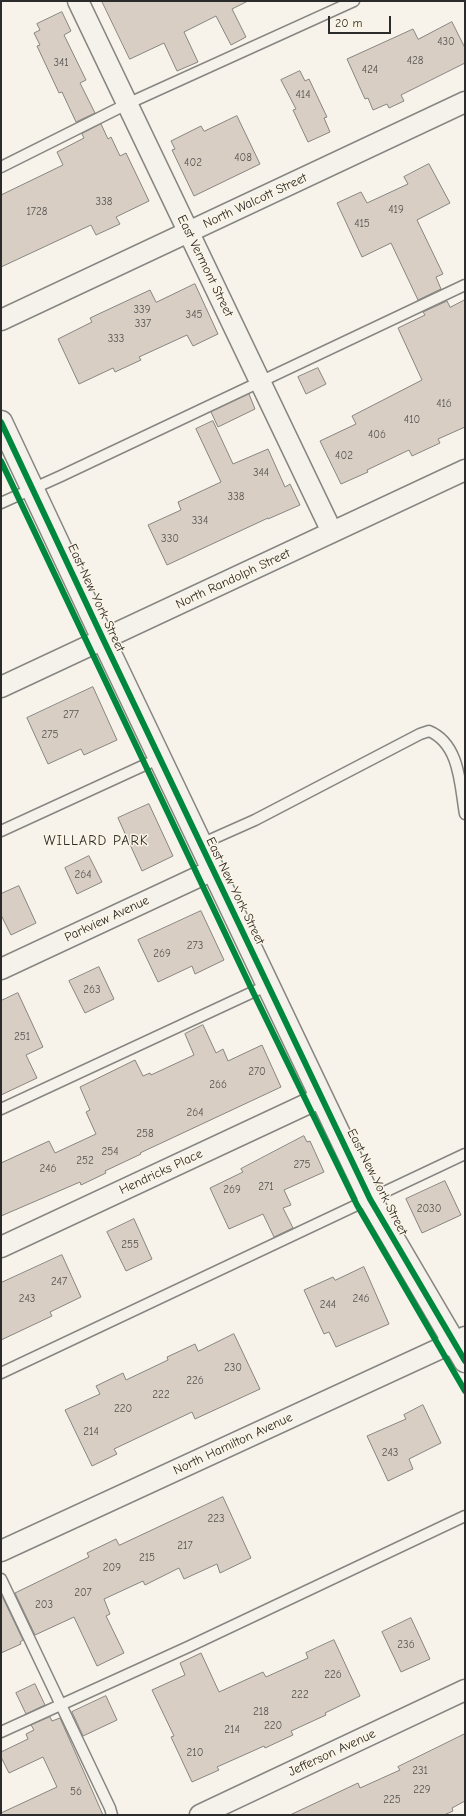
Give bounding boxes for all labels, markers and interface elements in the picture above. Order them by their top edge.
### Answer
scale bar [330,8,393,34]
text: 20 m [335,16,363,30]
house number: 430 [437,35,455,49]
house number: 428 [407,54,423,68]
house number: 341 [53,56,69,70]
house number: 424 [362,63,378,77]
house number: 414 [296,88,310,102]
house number: 408 [234,151,252,165]
house number: 402 [184,156,202,170]
street label: North Walcott Street [201,170,309,232]
house number: 338 [96,195,112,209]
house number: 419 [388,203,404,217]
house number: 1728 [27,205,47,219]
street label: East Vermont Street [174,213,236,319]
house number: 415 [354,217,370,231]
house number: 339 [134,303,150,317]
house number: 345 [186,308,202,322]
house number: 337 [135,317,151,331]
house number: 333 [108,332,124,346]
house number: 416 [436,397,452,411]
house number: 410 [404,413,420,427]
house number: 406 [368,428,386,442]
house number: 402 [335,449,353,463]
house number: 344 [253,466,269,480]
house number: 338 [228,490,244,504]
house number: 334 [192,514,208,528]
house number: 330 [161,532,179,546]
street label: East New York Street [64,542,128,654]
street label: North Randolph Street [173,546,293,612]
house number: 277 [63,708,79,722]
house number: 275 [42,728,58,742]
district label: WILLARD PARK [43,833,149,849]
street label: East New York Street [202,835,268,947]
house number: 264 [74,868,92,882]
street label: Parkview Avenue [62,893,152,945]
house number: 273 [187,939,203,953]
house number: 269 [153,947,171,961]
house number: 263 [83,983,101,997]
house number: 251 [14,1030,30,1044]
house number: 270 [248,1065,266,1079]
house number: 266 [209,1078,227,1092]
house number: 264 [186,1106,204,1120]
street label: East New York Street [343,1126,411,1238]
house number: 258 [136,1127,154,1141]
house number: 254 [101,1145,119,1159]
street label: Hendricks Place [117,1146,205,1198]
house number: 252 [76,1154,94,1168]
house number: 275 [294,1158,310,1172]
house number: 246 [40,1162,56,1176]
house number: 271 [258,1180,274,1194]
house number: 269 [223,1183,241,1197]
house number: 2030 [417,1202,441,1216]
house number: 255 [121,1238,139,1252]
house number: 247 [51,1275,67,1289]
house number: 243 [19,1292,35,1306]
house number: 246 [353,1292,369,1306]
house number: 244 [320,1298,336,1312]
house number: 230 [224,1361,242,1375]
house number: 226 [186,1374,204,1388]
house number: 222 [152,1388,170,1402]
house number: 220 [114,1402,132,1416]
street label: North Hamilton Avenue [171,1410,295,1478]
house number: 214 [83,1425,99,1439]
house number: 243 [382,1446,398,1460]
house number: 223 [207,1512,225,1526]
house number: 217 [177,1539,193,1553]
house number: 215 [139,1551,155,1565]
house number: 209 [103,1561,121,1575]
house number: 207 [74,1586,92,1600]
house number: 203 [35,1598,53,1612]
house number: 236 [397,1638,415,1652]
house number: 226 [324,1668,342,1682]
house number: 222 [291,1688,309,1702]
house number: 218 [253,1705,269,1719]
house number: 220 [264,1719,282,1733]
house number: 214 [224,1723,240,1737]
street label: Jefferson Avenue [286,1726,378,1780]
house number: 210 [187,1746,203,1760]
house number: 231 [412,1764,428,1778]
house number: 229 [413,1783,431,1797]
house number: 56 [70,1785,82,1799]
house number: 225 [383,1793,401,1807]

